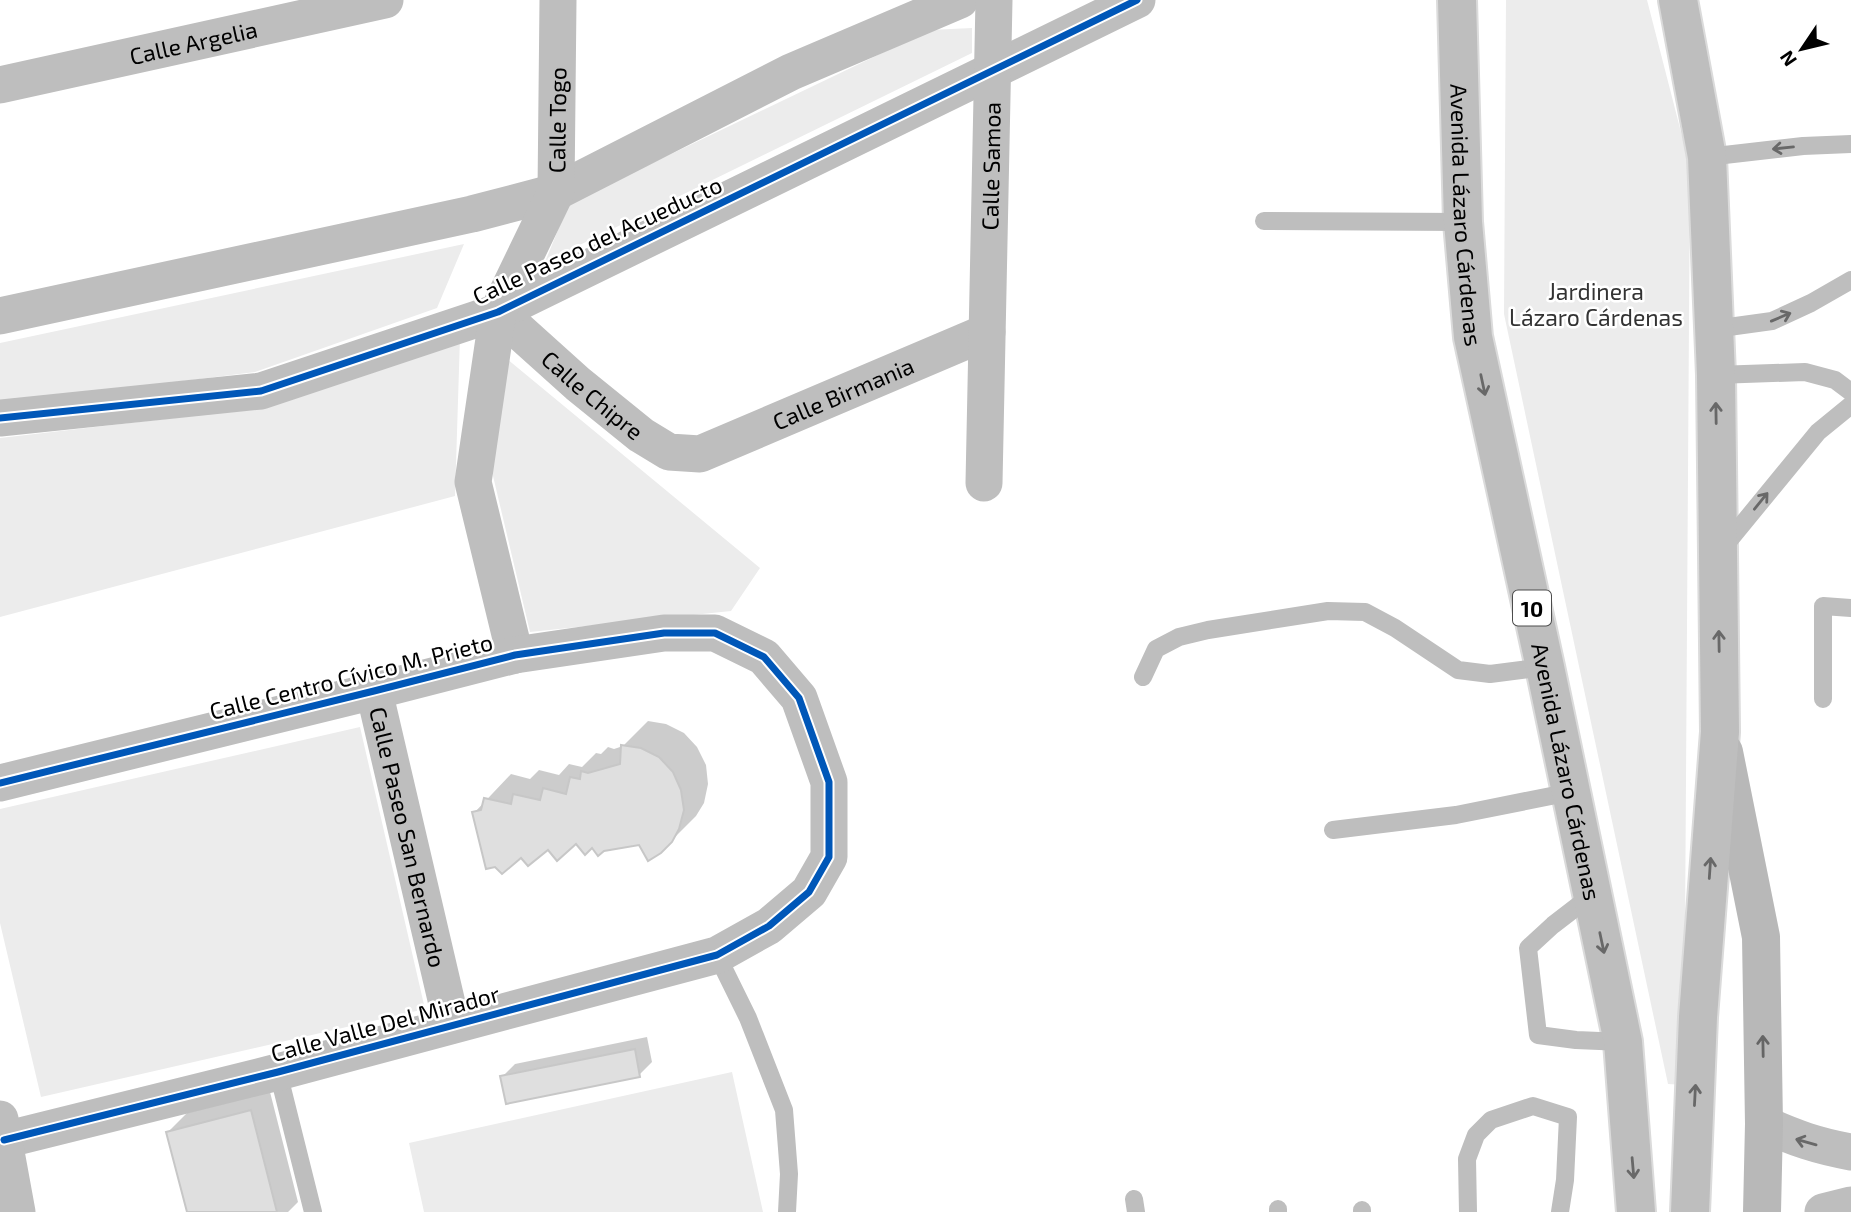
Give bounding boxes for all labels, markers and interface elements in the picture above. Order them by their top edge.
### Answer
north arrow [1767,14,1837,84]
street label: Calle Argelia [127,15,260,70]
text: N [1774,47,1801,71]
street label: Calle Togo [542,67,571,173]
street label: Avenida Lázaro Cárdenas [1445,83,1489,348]
street label: Calle Samoa [975,102,1006,231]
one-way arrow [1772,142,1795,155]
street label: Calle Paseo del Acueducto [468,170,726,310]
park label: Jardinera Lázaro Cárdenas [1509,277,1683,331]
one-way arrow [1770,310,1791,323]
street label: Calle Chipre [536,344,649,445]
street label: Calle Birmania [768,351,918,436]
one-way arrow [1477,373,1491,396]
one-way arrow [1709,402,1723,425]
one-way arrow [1753,493,1769,511]
road number: 10 [1513,590,1551,626]
street label: Calle Centro Cívico M. Prieto [207,627,495,725]
one-way arrow [1712,630,1726,653]
street label: Avenida Lázaro Cárdenas [1526,640,1607,903]
street label: Calle Paseo San Bernardo [364,704,452,970]
one-way arrow [1704,857,1717,880]
one-way arrow [1596,931,1610,954]
street label: Calle Valle Del Mirador [268,979,502,1067]
one-way arrow [1757,1035,1770,1058]
one-way arrow [1688,1084,1701,1107]
one-way arrow [1796,1134,1818,1147]
one-way arrow [1627,1156,1640,1179]

